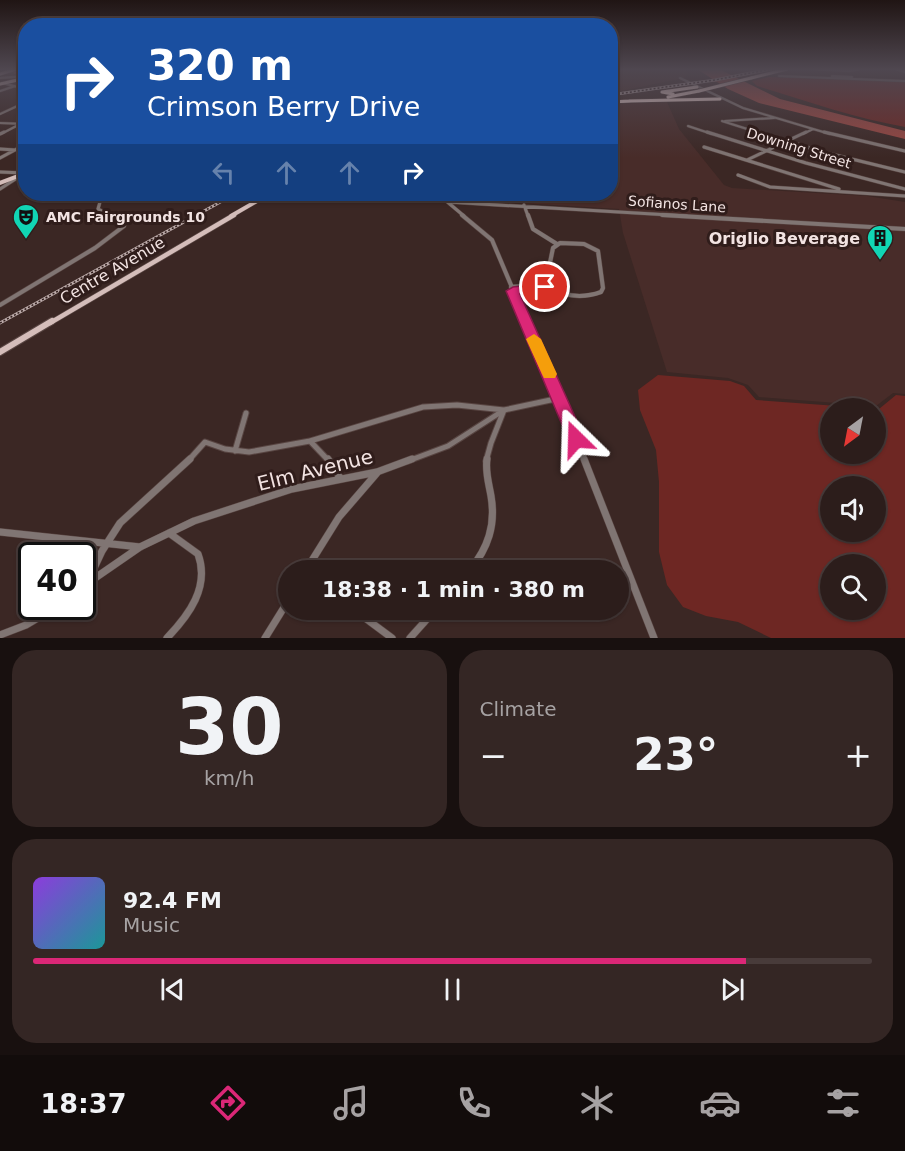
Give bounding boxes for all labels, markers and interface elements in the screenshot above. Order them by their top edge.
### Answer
text: 320 m [147,41,293,90]
icon: right [48,42,126,120]
text: Crimson Berry Drive [147,91,420,122]
street label: Downing Street [745,125,854,172]
icon: left [207,156,240,189]
icon: ahead [270,156,303,189]
icon: ahead [333,156,366,189]
icon: right [396,156,429,189]
street label: Sofianos Lane [628,193,726,215]
theatre icon: AMC Fairgrounds 10 [11,202,41,240]
place label: AMC Fairgrounds 10 [46,209,205,225]
building icon: Origlio Beverage [865,223,895,261]
place label: Origlio Beverage [709,229,860,248]
street label: Centre Avenue [56,233,168,308]
pin [519,261,570,312]
icon: arrive [528,270,561,303]
north arrow [820,398,886,464]
map controls [820,398,886,620]
position arrow [544,407,608,471]
street label: Elm Avenue [255,444,375,496]
button: sound [820,476,886,542]
speed limit sign: 40 [18,542,96,620]
button: search [820,554,886,620]
text: 18:38 · 1 min · 380 m [322,577,585,602]
text: 30 [175,682,284,772]
text: Climate [480,697,556,721]
text: 23° [633,728,718,781]
text: − [480,736,507,775]
text: + [844,736,872,775]
text: km/h [204,766,254,790]
text: 92.4 FM [123,888,222,913]
text: Music [123,913,180,937]
icon: previous [156,973,189,1006]
icon: pause [436,973,469,1006]
icon: next [716,973,749,1006]
icon: directions [207,1082,249,1124]
icon: music [330,1082,372,1124]
icon: phone [453,1082,495,1124]
icon: climate [576,1082,618,1124]
icon: car [699,1082,741,1124]
icon: filters [822,1082,864,1124]
text: 18:37 [41,1088,126,1119]

